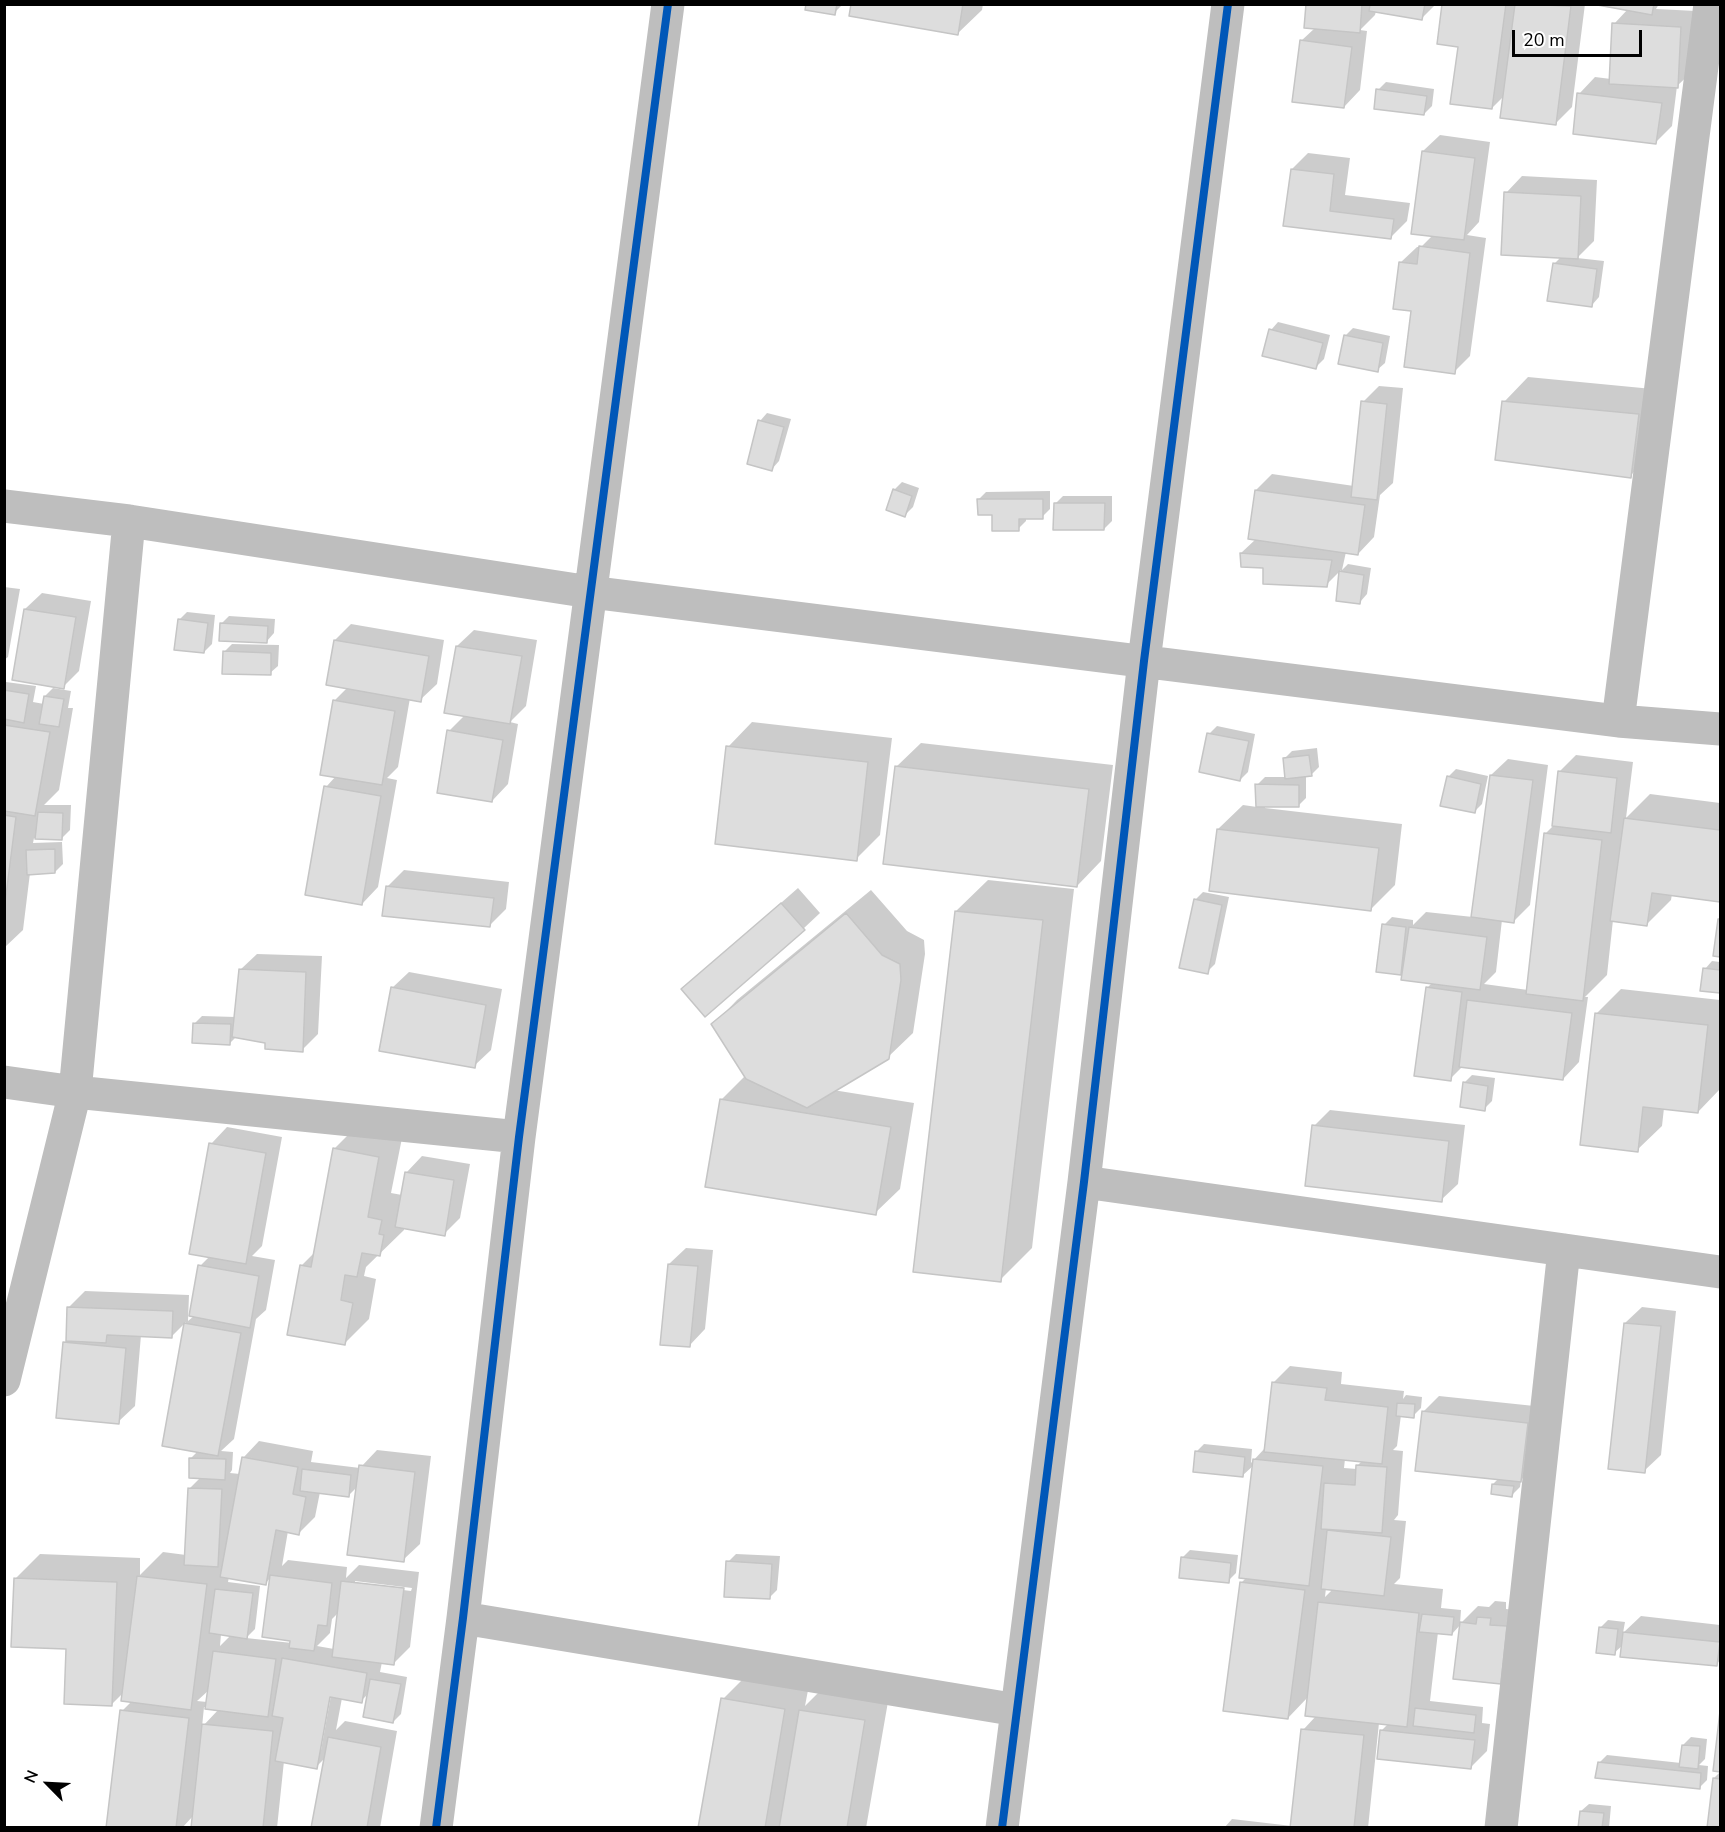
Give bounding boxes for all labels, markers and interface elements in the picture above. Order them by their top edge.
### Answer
scale bar [1515,18,1646,56]
text: 20 m [1523,28,1565,52]
north arrow [18,1754,78,1814]
text: N [19,1767,44,1787]

